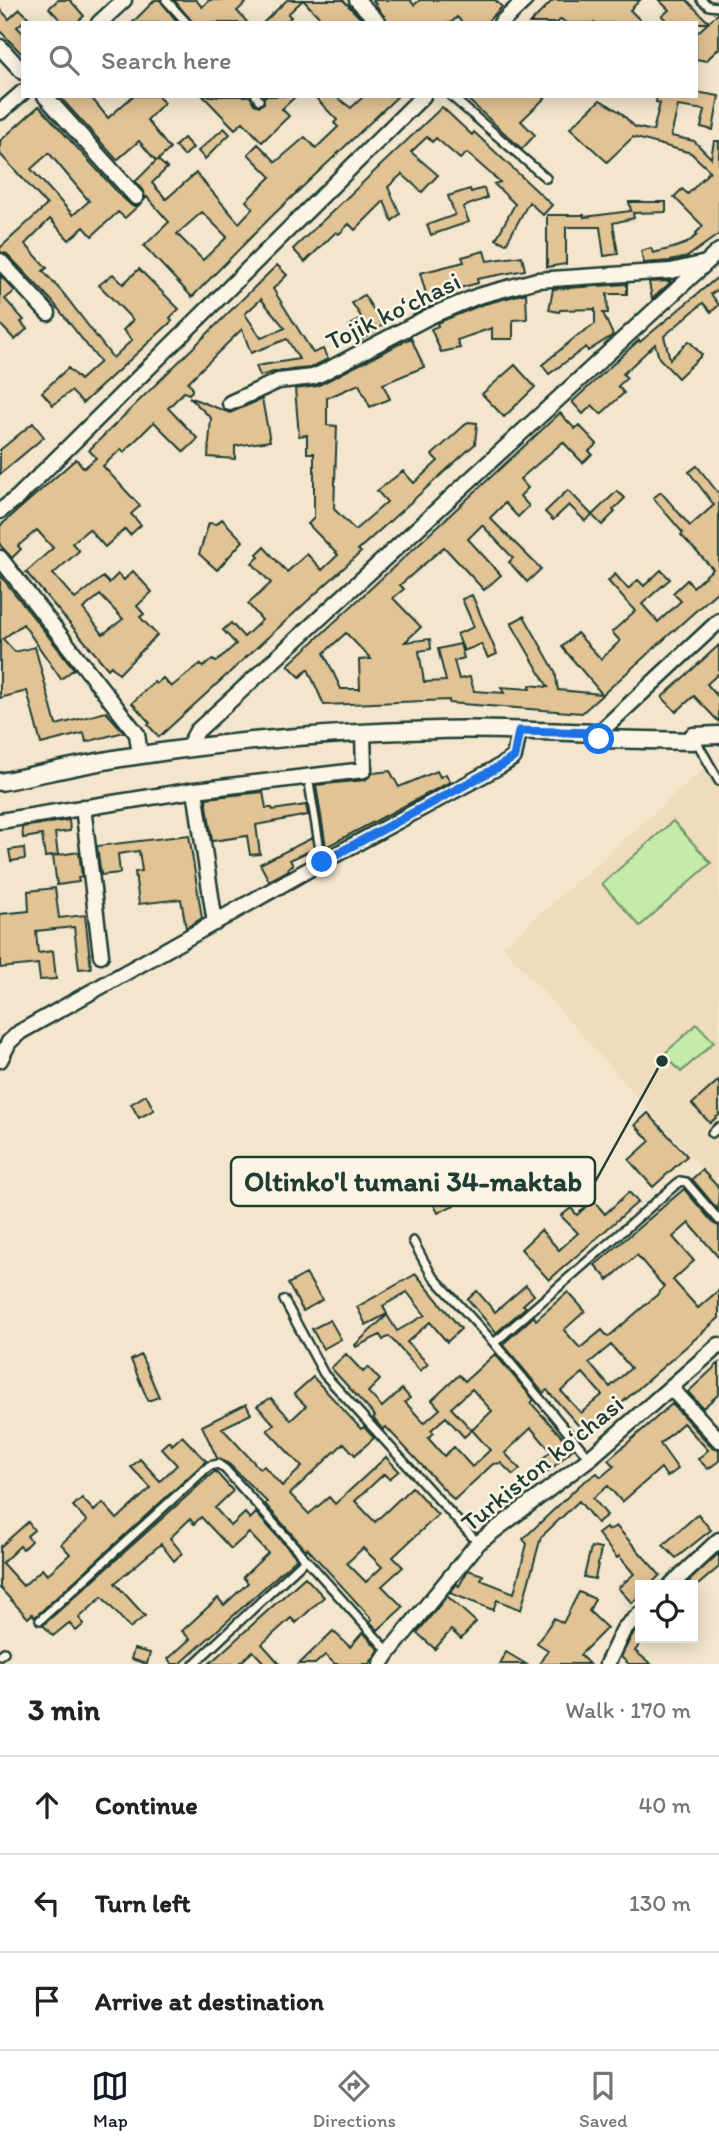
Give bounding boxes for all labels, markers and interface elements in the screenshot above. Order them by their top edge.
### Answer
search box [21,21,698,98]
icon: search [45,41,83,79]
text: Search here [101,44,231,76]
street label: Tojik koʻchasi [320,265,466,357]
route start [583,723,614,754]
route end [306,846,337,877]
callout: Oltinko'l tumani 34-maktab [231,1157,595,1206]
text: Oltinko'l tumani 34-maktab [244,1164,582,1198]
street label: Turkiston koʻchasi [454,1388,630,1538]
map controls [635,1580,698,1643]
button: locate [635,1580,698,1643]
text: 3 min [28,1691,100,1728]
text: Walk · 170 m [565,1696,691,1724]
icon: ahead [28,1786,66,1824]
text: Continue [95,1789,198,1821]
text: 40 m [638,1791,691,1819]
icon: left [28,1884,66,1922]
text: Turn left [95,1887,191,1919]
text: 130 m [629,1889,691,1917]
icon: arrive [28,1982,66,2020]
text: Arrive at destination [95,1985,324,2017]
tab: Map [91,2067,129,2132]
tab: Directions [312,2067,396,2132]
tab: Saved [579,2067,627,2132]

